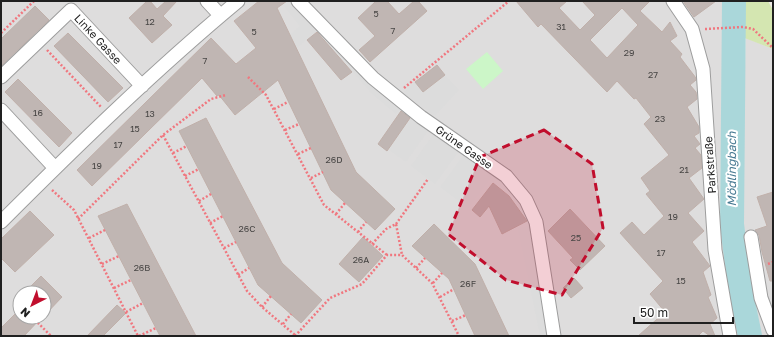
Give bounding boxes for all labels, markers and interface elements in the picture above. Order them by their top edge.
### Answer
house number: 5 [373,8,379,19]
street label: Linke Gasse [72,11,125,66]
house number: 12 [145,16,155,27]
house number: 31 [556,21,566,32]
house number: 7 [391,25,396,36]
house number: 5 [251,26,257,37]
house number: 29 [624,47,634,58]
house number: 7 [203,55,208,66]
house number: 27 [648,69,658,80]
house number: 16 [33,107,43,118]
house number: 13 [145,108,155,119]
house number: 23 [655,113,665,124]
street label: Grüne Gasse [433,122,495,171]
house number: 15 [130,123,140,134]
water label: Mödlingbach [724,131,739,206]
street label: Parkstraße [701,136,718,194]
house number: 17 [113,139,123,150]
house number: 26D [326,154,342,165]
house number: 19 [92,160,102,171]
house number: 21 [679,164,689,175]
house number: 19 [668,211,678,222]
house number: 26C [239,223,255,234]
house number: 25 [571,232,581,243]
house number: 17 [656,247,666,258]
house number: 26A [353,254,369,265]
house number: 26B [134,262,150,273]
house number: 15 [676,275,686,286]
house number: 26F [460,278,476,289]
north arrow [12,285,52,325]
scale bar [634,299,733,325]
text: N [18,305,32,320]
text: 50 m [640,305,668,320]

